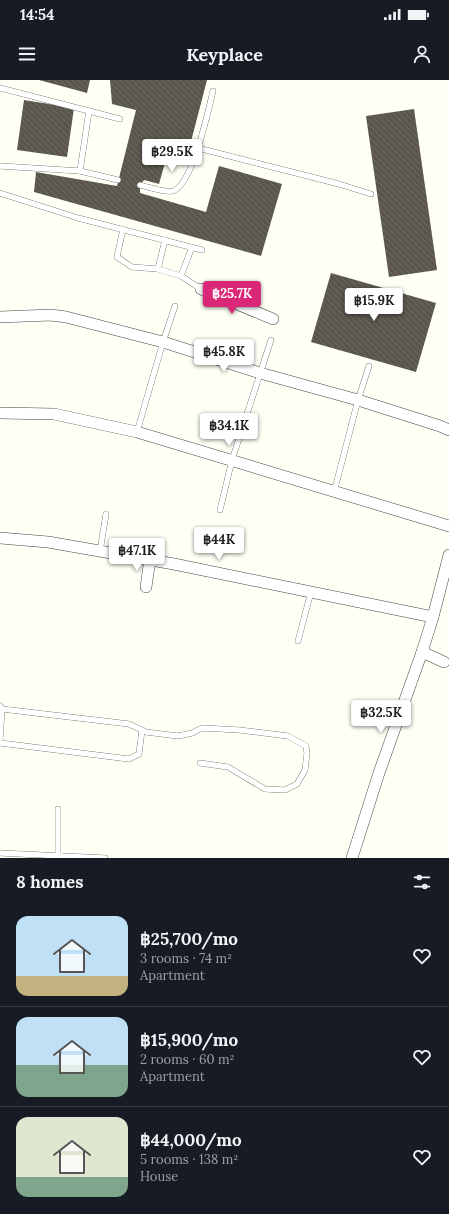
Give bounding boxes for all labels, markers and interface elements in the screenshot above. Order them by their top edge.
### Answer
text: 14:54 [20,5,55,24]
icon: menu [16,43,38,65]
text: Keyplace [186,43,263,66]
icon: person [411,43,433,65]
pin: ฿29.5K [139,139,205,173]
text: ฿29.5K [151,143,193,160]
pin: ฿25.7K [199,281,265,315]
text: ฿25.7K [212,285,252,302]
pin: ฿15.9K [341,288,407,322]
text: ฿15.9K [354,292,394,309]
pin: ฿45.8K [191,339,257,373]
text: ฿45.8K [203,343,245,360]
pin: ฿34.1K [196,413,262,447]
text: ฿34.1K [209,417,249,434]
pin: ฿44K [195,527,243,561]
text: ฿44K [203,531,235,548]
pin: ฿47.1K [104,538,170,572]
text: ฿47.1K [118,542,156,559]
pin: ฿32.5K [348,700,414,734]
text: ฿32.5K [360,704,402,721]
text: 8 homes [16,871,83,893]
icon: filters [411,871,433,893]
text: ฿25,700/mo [140,928,238,950]
icon: home [48,932,96,980]
icon: heart [411,945,433,967]
text: 3 rooms · 74 m² [140,950,232,967]
text: Apartment [140,967,205,984]
text: ฿15,900/mo [140,1029,238,1051]
icon: home [48,1033,96,1081]
icon: heart [411,1046,433,1068]
text: 2 rooms · 60 m² [140,1051,235,1068]
text: Apartment [140,1068,205,1085]
text: ฿44,000/mo [140,1129,242,1151]
icon: home [48,1133,96,1181]
icon: heart [411,1146,433,1168]
text: 5 rooms · 138 m² [140,1151,238,1168]
text: House [140,1168,178,1185]

